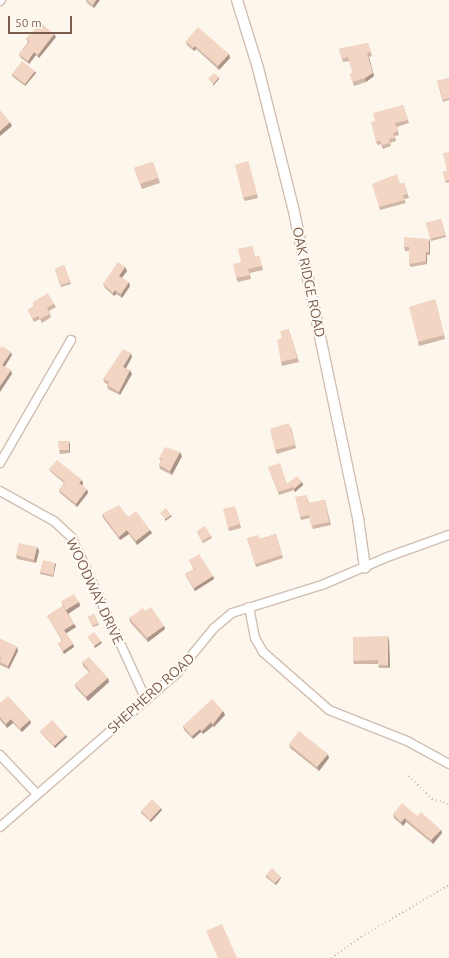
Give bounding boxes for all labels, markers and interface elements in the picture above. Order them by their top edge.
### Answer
scale bar [10,8,74,34]
text: 50 m [15,16,42,29]
street label: OAK RIDGE ROAD [289,225,329,339]
street label: WOODWAY DRIVE [63,535,127,647]
street label: SHEPHERD ROAD [104,650,198,736]

